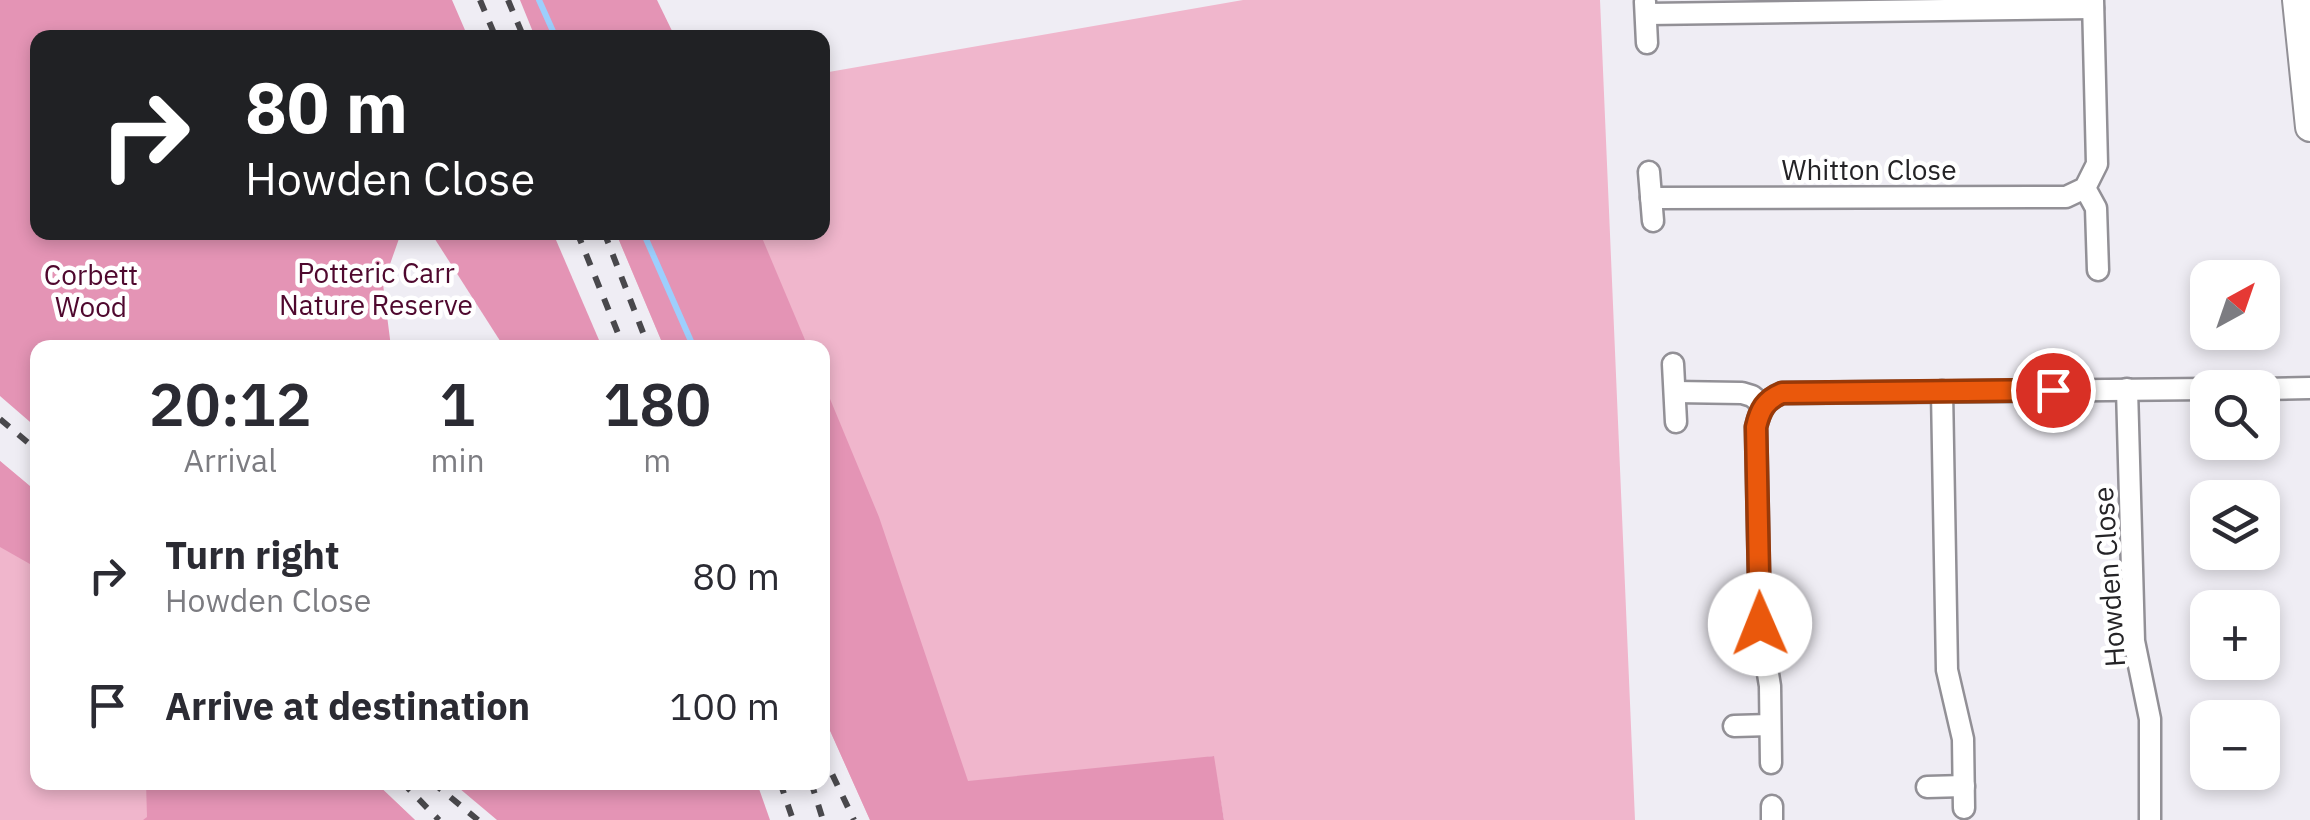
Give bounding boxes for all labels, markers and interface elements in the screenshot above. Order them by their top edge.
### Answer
text: 80 m [245,61,408,152]
icon: right [80,70,210,200]
text: Howden Close [245,149,535,207]
street label: Whitton Close [1781,151,1957,188]
park label: Potteric Carr Nature Reserve [279,254,473,323]
park label: Corbett Wood [44,256,138,325]
north arrow [2190,260,2280,350]
map controls [2190,260,2280,790]
pin [2011,348,2096,433]
icon: arrive [2026,363,2081,418]
text: 20:12 [149,364,312,443]
text: 1 [440,364,476,443]
text: 180 [603,364,711,443]
button: search [2190,370,2280,460]
text: Arrival [184,439,277,481]
text: min [430,439,485,481]
text: m [643,439,671,481]
button: layers [2190,480,2280,570]
street label: Howden Close [2084,486,2133,668]
text: Turn right [165,530,340,579]
icon: right [80,548,135,603]
text: 80 m [692,551,780,600]
position arrow [1708,572,1812,676]
text: Howden Close [165,579,371,621]
button: + [2190,590,2280,680]
icon: arrive [80,678,135,733]
text: Arrive at destination [165,681,530,730]
text: 100 m [669,681,780,730]
button: − [2190,700,2280,790]

